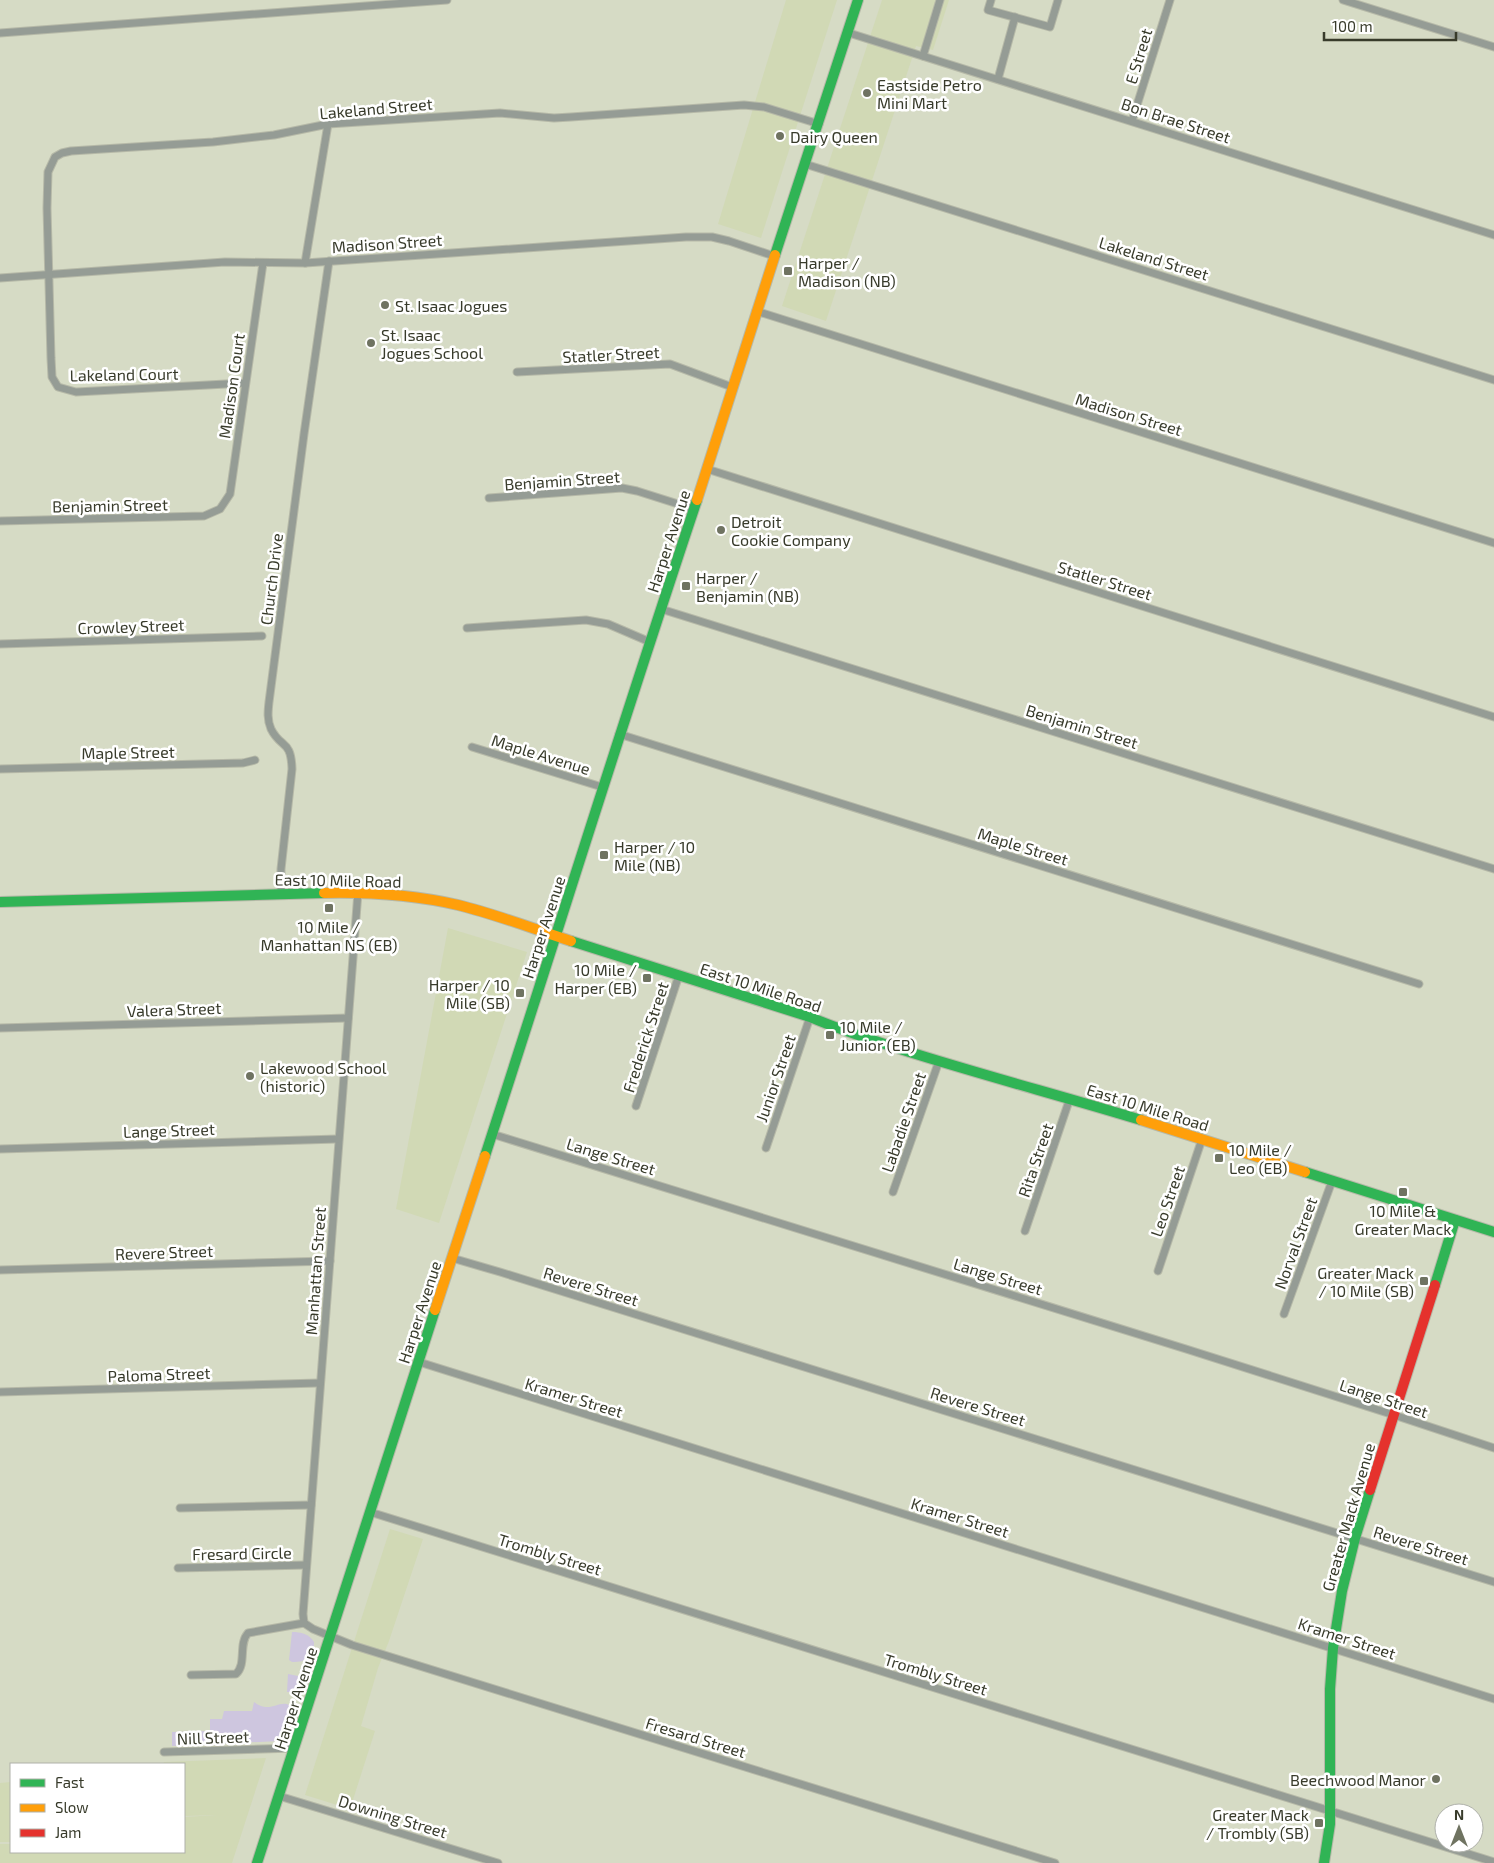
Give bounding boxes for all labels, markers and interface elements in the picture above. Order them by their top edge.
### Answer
scale bar [1324,10,1456,42]
text: 100 m [1332,17,1373,35]
street label: E Street [1121,26,1155,86]
place label: Eastside Petro Mini Mart [877,75,982,112]
marker: Eastside Petro Mini Mart [861,87,873,99]
street label: Bon Brae Street [1119,93,1233,147]
street label: Lakeland Street [319,94,433,122]
place label: Dairy Queen [790,127,878,147]
marker: Dairy Queen [774,130,786,142]
street label: Madison Street [331,230,443,256]
street label: Lakeland Street [1097,232,1211,284]
place label: Harper / Madison (NB) [798,253,896,290]
marker: Harper / Madison (NB) [782,265,794,277]
place label: St. Isaac Jogues [395,296,507,315]
marker: St. Isaac Jogues [379,299,391,311]
place label: St. Isaac Jogues School [381,325,483,362]
street label: Madison Court [214,332,248,440]
marker: St. Isaac Jogues School [365,337,377,349]
street label: Statler Street [562,342,660,366]
street label: Lakeland Court [69,364,179,384]
street label: Madison Street [1073,389,1185,439]
street label: Benjamin Street [504,466,621,495]
street label: Harper Avenue [642,487,694,595]
street label: Benjamin Street [52,494,168,517]
place label: Detroit Cookie Company [731,512,851,549]
marker: Detroit Cookie Company [715,524,727,536]
street label: Church Drive [256,532,286,626]
street label: Statler Street [1056,557,1154,603]
place label: Harper / Benjamin (NB) [696,568,799,606]
marker: Harper / Benjamin (NB) [680,580,692,592]
street label: Crowley Street [77,615,185,637]
street label: Benjamin Street [1024,700,1140,753]
street label: Maple Avenue [489,730,593,778]
street label: Maple Street [81,742,175,762]
street label: Maple Street [976,823,1070,869]
place label: Harper / 10 Mile (NB) [614,837,695,874]
marker: Harper / 10 Mile (NB) [598,849,610,861]
street label: East 10 Mile Road [274,869,402,891]
street label: Harper Avenue [517,873,569,981]
marker: 10 Mile / Manhattan NS (EB) [323,902,335,914]
place label: 10 Mile / Manhattan NS (EB) [261,917,397,954]
street label: East 10 Mile Road [698,958,824,1016]
place label: 10 Mile / Harper (EB) [555,960,637,997]
marker: 10 Mile / Harper (EB) [641,972,653,984]
place label: Harper / 10 Mile (SB) [429,975,510,1012]
street label: Frederick Street [618,979,672,1095]
marker: Harper / 10 Mile (SB) [514,987,526,999]
street label: Valera Street [126,998,222,1020]
place label: 10 Mile / Junior (EB) [840,1017,916,1054]
marker: 10 Mile / Junior (EB) [824,1029,836,1041]
street label: Junior Street [751,1032,799,1124]
place label: Lakewood School (historic) [260,1058,387,1095]
street label: Labadie Street [877,1069,929,1175]
marker: Lakewood School (historic) [244,1070,256,1082]
street label: East 10 Mile Road [1085,1079,1211,1135]
street label: Lange Street [123,1119,215,1141]
street label: Rita Street [1014,1121,1056,1199]
street label: Lange Street [564,1133,658,1179]
place label: 10 Mile / Leo (EB) [1229,1140,1292,1177]
marker: 10 Mile / Leo (EB) [1213,1152,1225,1164]
street label: Leo Street [1146,1163,1188,1239]
marker: 10 Mile & Greater Mack [1397,1186,1409,1198]
street label: Norval Street [1270,1194,1320,1292]
place label: 10 Mile & Greater Mack [1355,1201,1451,1238]
street label: Manhattan Street [301,1206,329,1336]
street label: Revere Street [115,1241,213,1263]
street label: Lange Street [951,1253,1045,1299]
street label: Harper Avenue [393,1258,445,1366]
street label: Revere Street [541,1263,641,1309]
place label: Greater Mack / 10 Mile (SB) [1317,1263,1414,1300]
marker: Greater Mack / 10 Mile (SB) [1418,1275,1430,1287]
street label: Paloma Street [107,1363,211,1385]
street label: Kramer Street [523,1373,625,1421]
street label: Lange Street [1337,1375,1431,1421]
street label: Revere Street [928,1383,1028,1429]
street label: Greater Mack Avenue [1318,1441,1378,1593]
street label: Kramer Street [909,1493,1011,1541]
street label: Revere Street [1371,1522,1471,1568]
street label: Trombly Street [496,1529,604,1579]
street label: Fresard Circle [192,1543,292,1563]
street label: Kramer Street [1296,1613,1398,1663]
street label: Harper Avenue [269,1644,321,1752]
street label: Trombly Street [882,1649,990,1699]
street label: Fresard Street [644,1713,748,1761]
street label: Nill Street [176,1726,250,1748]
legend [10,1763,185,1853]
place label: Beechwood Manor [1290,1770,1427,1789]
text: Fast [55,1773,85,1791]
marker: Beechwood Manor [1430,1773,1442,1785]
street label: Downing Street [336,1790,450,1842]
text: Slow [55,1798,89,1816]
north arrow [1434,1803,1484,1853]
place label: Greater Mack / Trombly (SB) [1206,1805,1309,1842]
text: N [1454,1806,1464,1823]
marker: Greater Mack / Trombly (SB) [1313,1817,1325,1829]
text: Jam [55,1823,81,1841]

